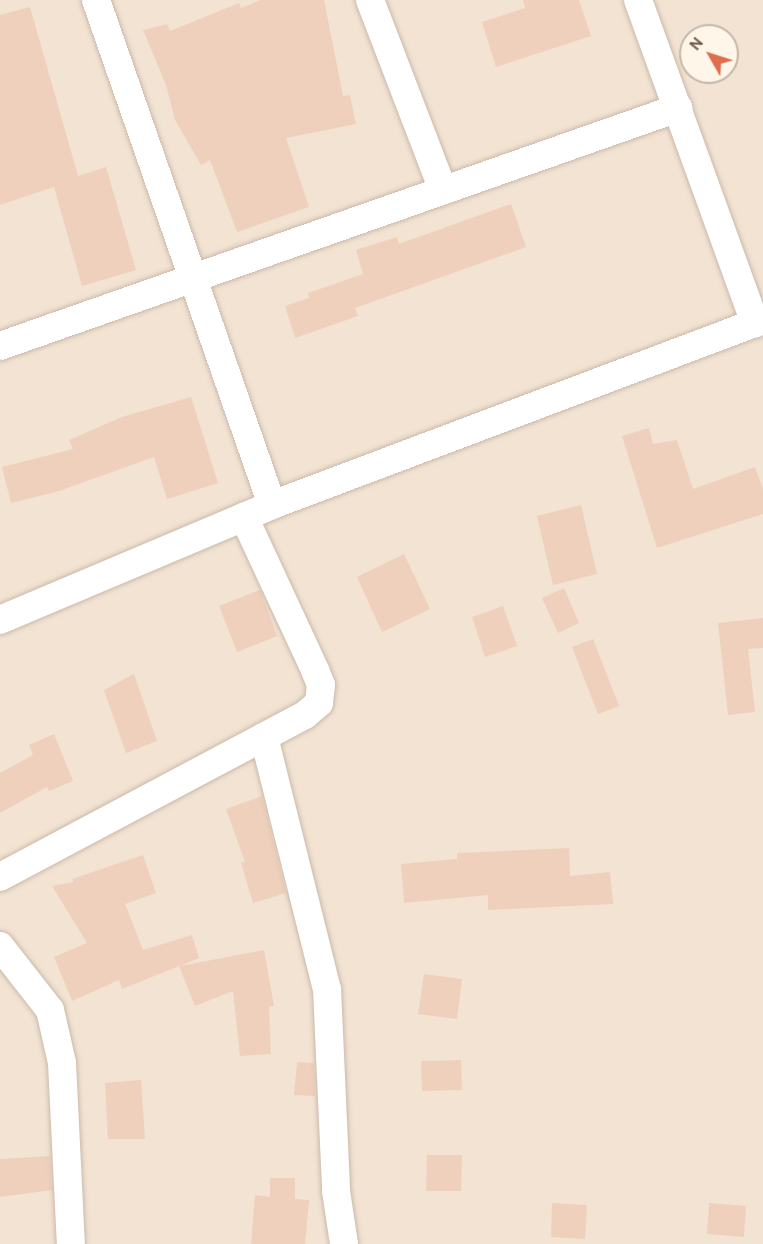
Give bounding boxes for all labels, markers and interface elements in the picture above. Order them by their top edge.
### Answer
north arrow [679,24,739,84]
text: N [685,33,707,54]

